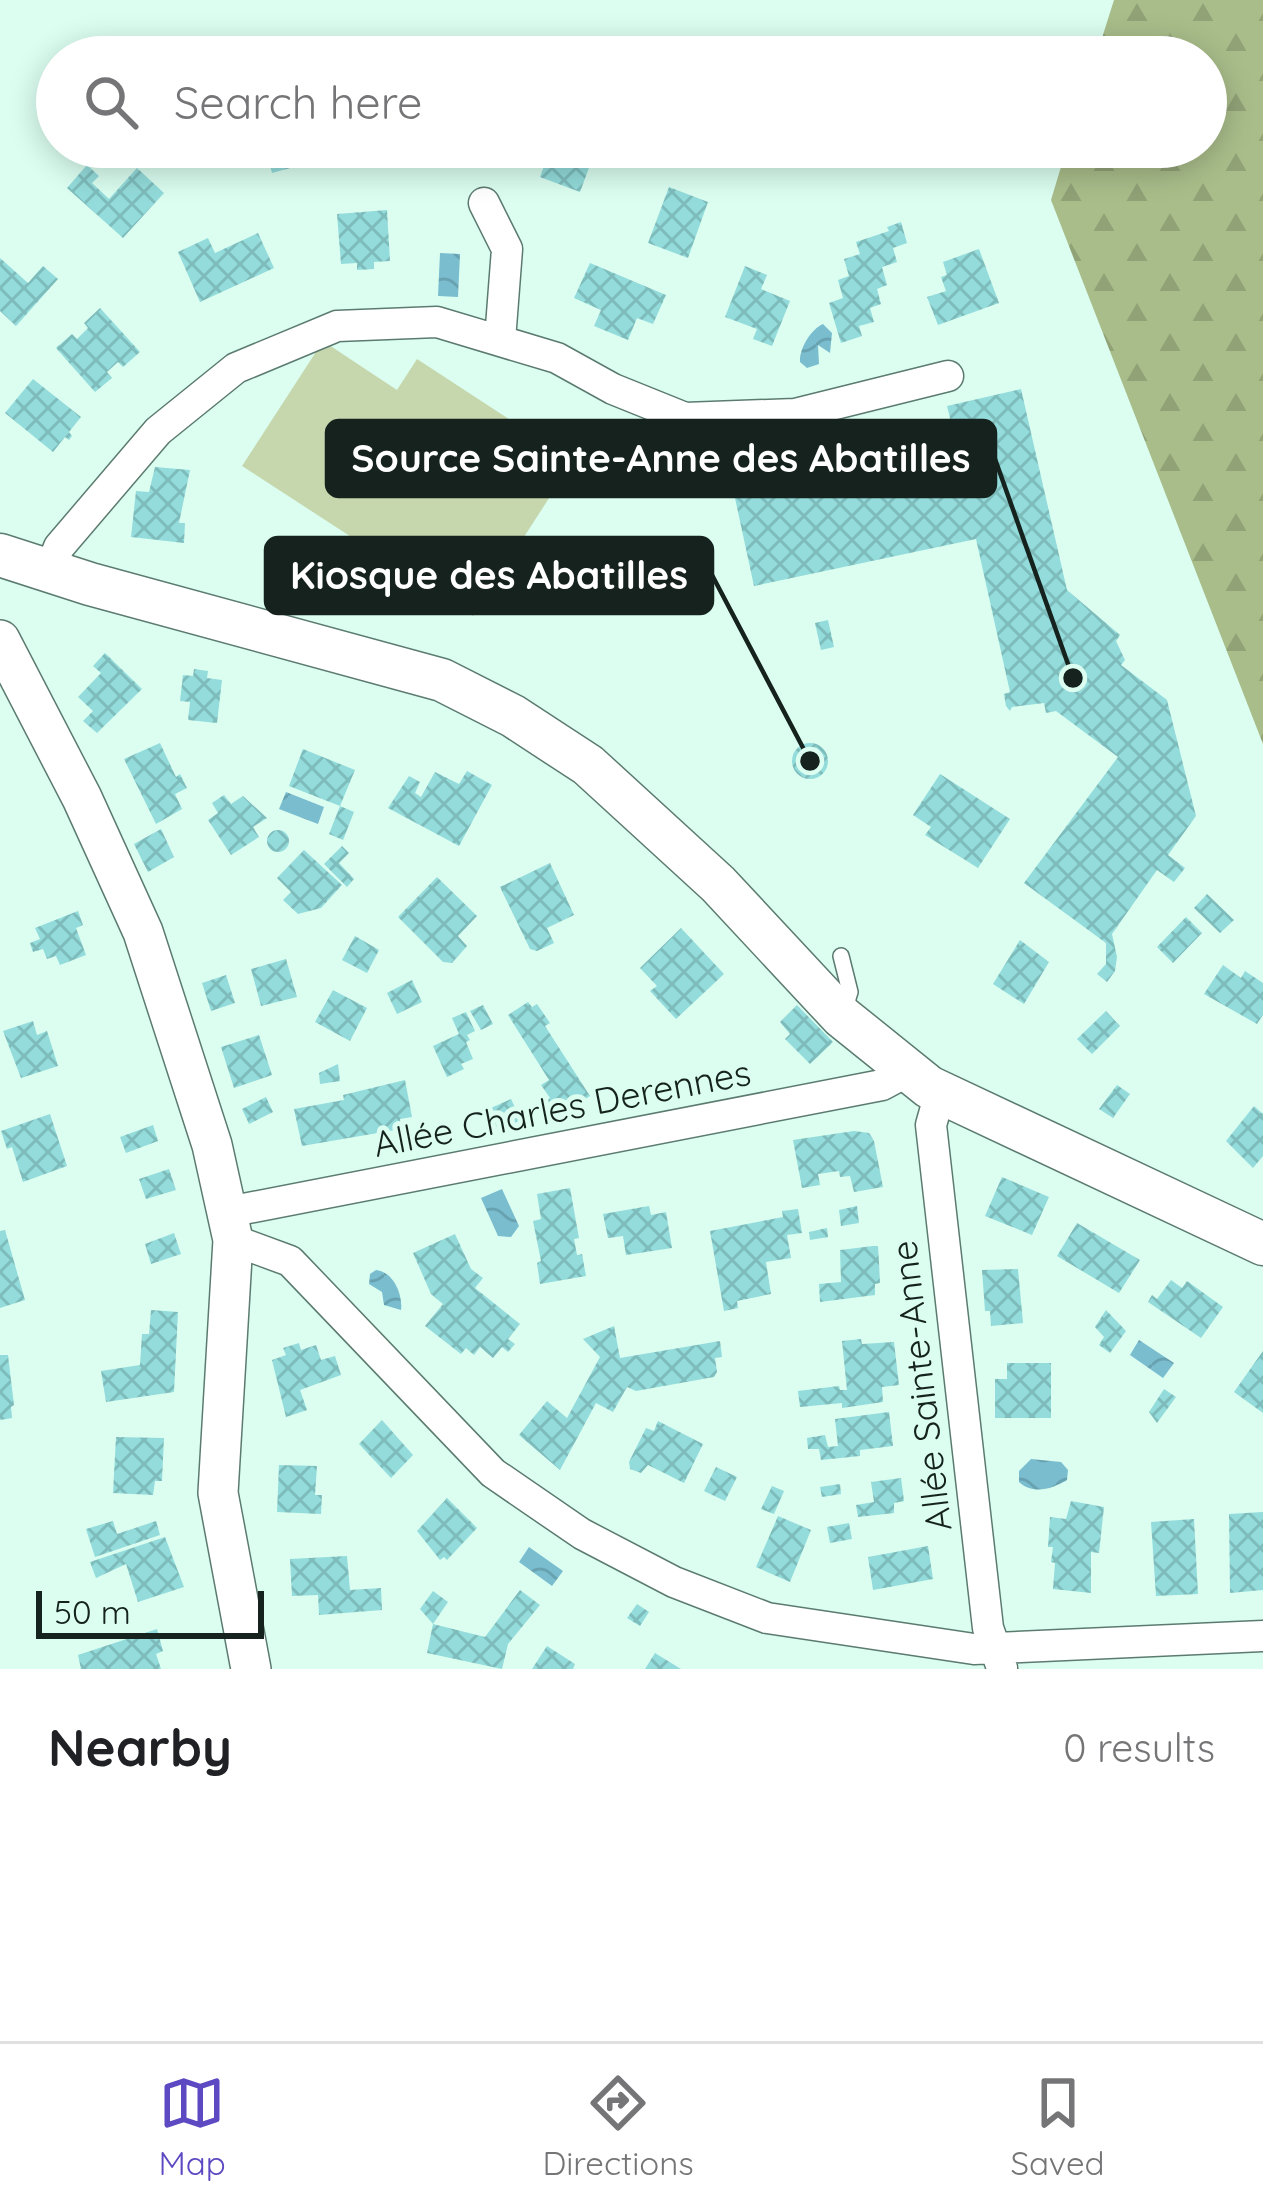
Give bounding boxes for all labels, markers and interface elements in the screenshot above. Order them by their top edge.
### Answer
search box [36,36,1227,168]
icon: search [78,69,144,135]
text: Search here [174,74,422,130]
callout: Source Sainte-Anne des Abatilles [327,421,995,496]
text: Source Sainte-Anne des Abatilles [351,433,971,482]
callout: Kiosque des Abatilles [266,538,712,613]
text: Kiosque des Abatilles [290,550,688,599]
street label: Allée Charles Derennes [369,1049,754,1166]
street label: Allée Sainte-Anne [880,1238,961,1534]
scale bar [36,1585,264,1638]
text: 50 m [54,1591,131,1632]
text: Nearby [48,1715,232,1779]
text: 0 results [1063,1723,1215,1772]
tab: Map [158,2070,226,2183]
tab: Directions [542,2070,694,2183]
tab: Saved [1011,2070,1105,2183]

